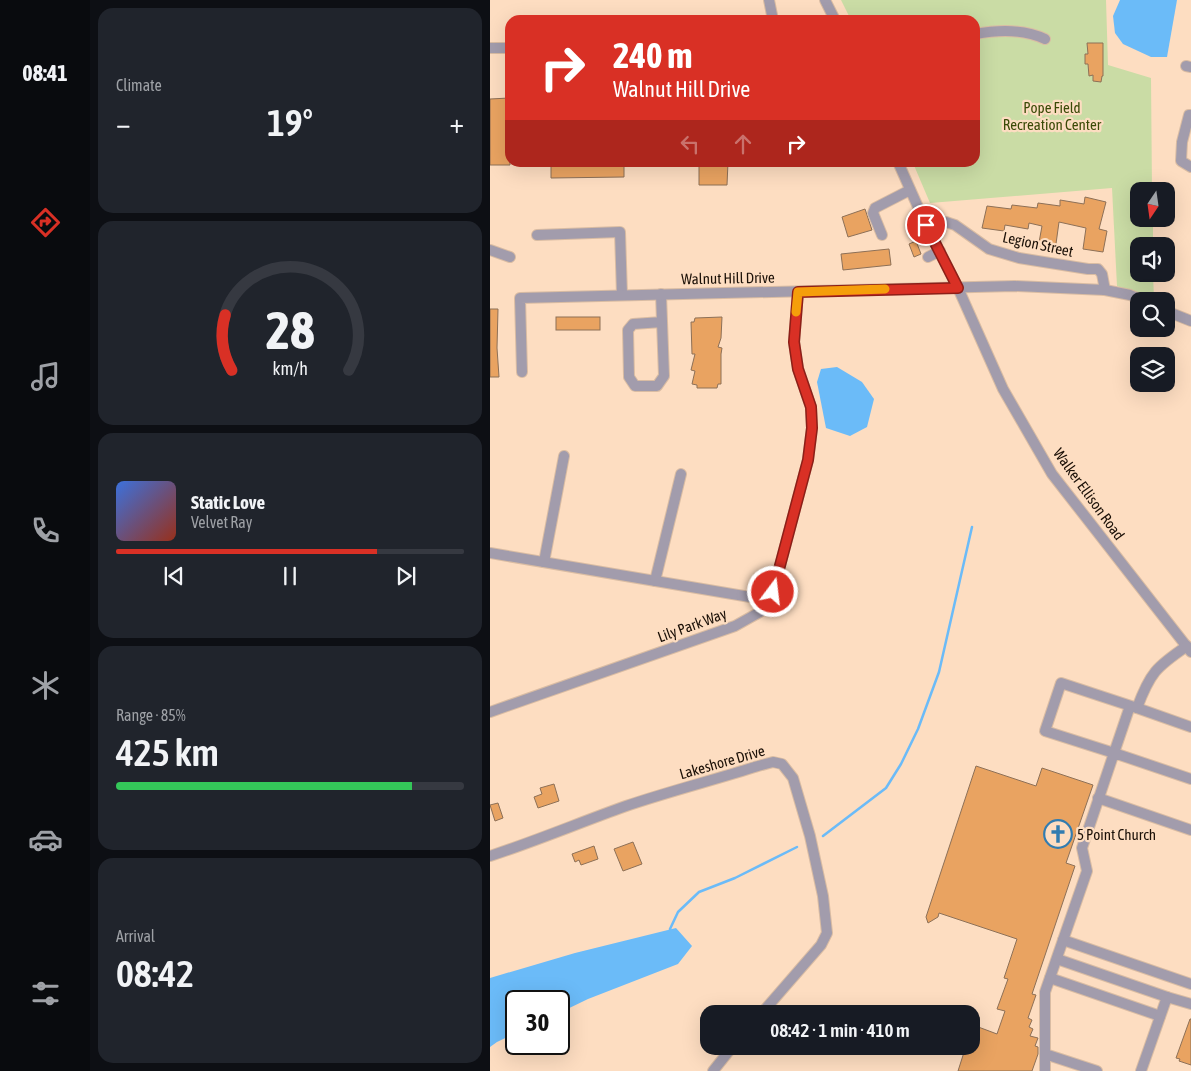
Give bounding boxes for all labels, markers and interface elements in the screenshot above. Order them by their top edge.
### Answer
icon: right [530,35,595,100]
text: 240 m [613,35,692,75]
text: 08:41 [22,60,68,86]
text: Climate [116,76,162,94]
text: Walnut Hill Drive [613,76,750,102]
park label: Pope Field Recreation Center [1003,99,1102,133]
text: 19° [267,101,313,144]
text: − [116,107,131,139]
text: + [449,107,464,139]
icon: left [676,130,704,158]
icon: ahead [729,130,757,158]
icon: right [782,130,810,158]
north arrow [1130,182,1175,228]
map controls [1130,182,1175,392]
pin [905,204,947,246]
icon: directions [28,205,63,240]
icon: arrive [912,211,940,239]
street label: Legion Street [1001,228,1075,260]
button: sound [1130,237,1175,282]
street label: Walnut Hill Drive [681,269,775,287]
button: search [1130,292,1175,337]
text: 28 [266,300,314,360]
button: layers [1130,347,1175,392]
text: km/h [272,358,308,379]
icon: music [28,359,63,394]
street label: Walker Ellison Road [1050,445,1128,543]
text: Static Love [191,491,265,513]
icon: phone [28,513,63,548]
text: Velvet Ray [191,513,252,531]
icon: previous [160,562,188,590]
icon: pause [276,562,304,590]
icon: next [392,562,420,590]
position arrow [746,565,798,617]
street label: Lily Park Way [655,605,729,645]
icon: climate [28,668,63,703]
text: Range · 85% [116,706,186,724]
text: 425 km [116,731,219,774]
street label: Lakeshore Drive [677,742,767,782]
church icon: 5 Point Church [1043,819,1073,849]
icon: car [28,822,63,857]
place label: 5 Point Church [1077,826,1156,843]
text: Arrival [116,927,155,945]
text: 08:42 [116,952,194,995]
icon: filters [28,976,63,1011]
speed limit sign: 30 [505,990,570,1055]
text: 08:42 · 1 min · 410 m [770,1019,910,1041]

